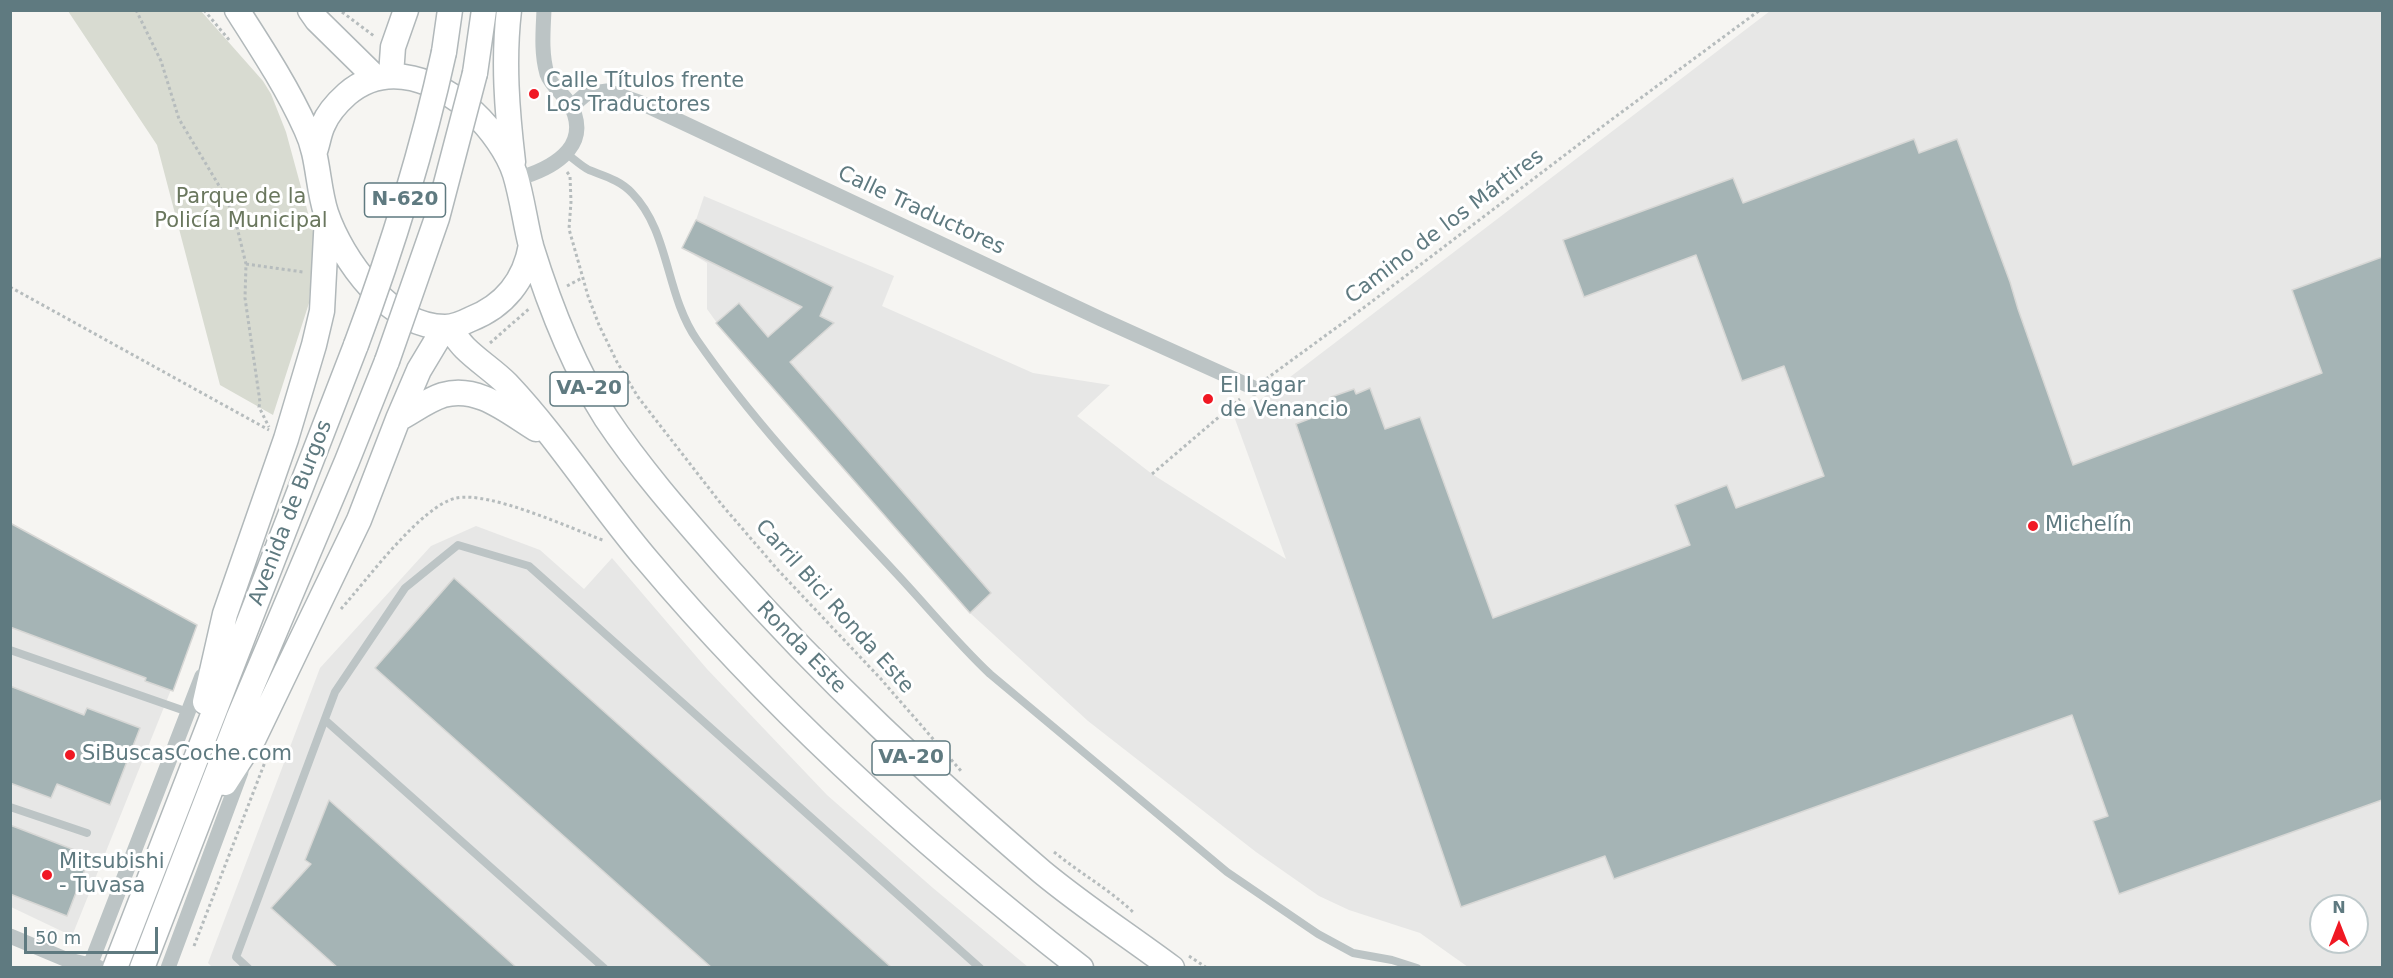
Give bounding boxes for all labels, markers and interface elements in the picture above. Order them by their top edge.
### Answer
place label: Calle Títulos frente Los Traductores [546,69,744,119]
marker: Calle Títulos frente Los Traductores [527,87,541,101]
street label: Camino de los Mártires [1341,144,1549,310]
street label: Calle Traductores [833,161,1009,261]
road number: N-620 [364,183,446,217]
park label: Parque de la Policía Municipal [154,185,328,235]
road number: VA-20 [550,372,628,406]
place label: El Lagar de Venancio [1220,374,1348,424]
marker: El Lagar de Venancio [1201,392,1215,406]
street label: Avenida de Burgos [244,417,338,609]
place label: Michelín [2045,513,2132,539]
street label: Carril Bici Ronda Este [749,515,919,699]
marker: Michelín [2026,519,2040,533]
street label: Ronda Este [751,597,851,699]
road number: VA-20 [872,741,950,775]
place label: SiBuscasCoche.com [82,742,292,768]
marker: SiBuscasCoche.com [63,748,77,762]
place label: Mitsubishi - Tuvasa [59,850,165,900]
marker: Mitsubishi - Tuvasa [40,868,54,882]
north arrow [2309,894,2369,954]
text: N [2332,898,2346,917]
scale bar [27,915,160,953]
text: 50 m [35,927,81,948]

